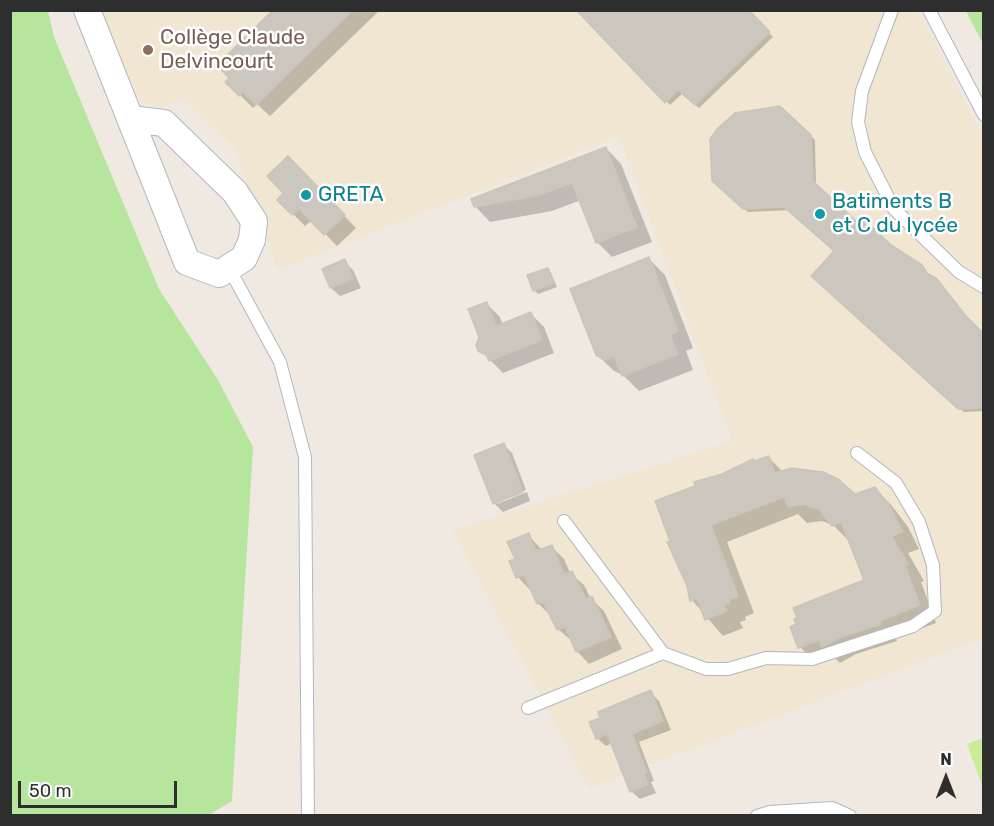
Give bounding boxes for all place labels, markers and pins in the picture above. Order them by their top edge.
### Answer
place label: Collège Claude Delvincourt [160,25,305,75]
marker: Collège Claude Delvincourt [141,43,155,57]
place label: GRETA [318,182,383,208]
marker: GRETA [299,188,313,202]
place label: Batiments B et C du lycée [832,189,958,239]
marker: Batiments B et C du lycée [813,207,827,221]

